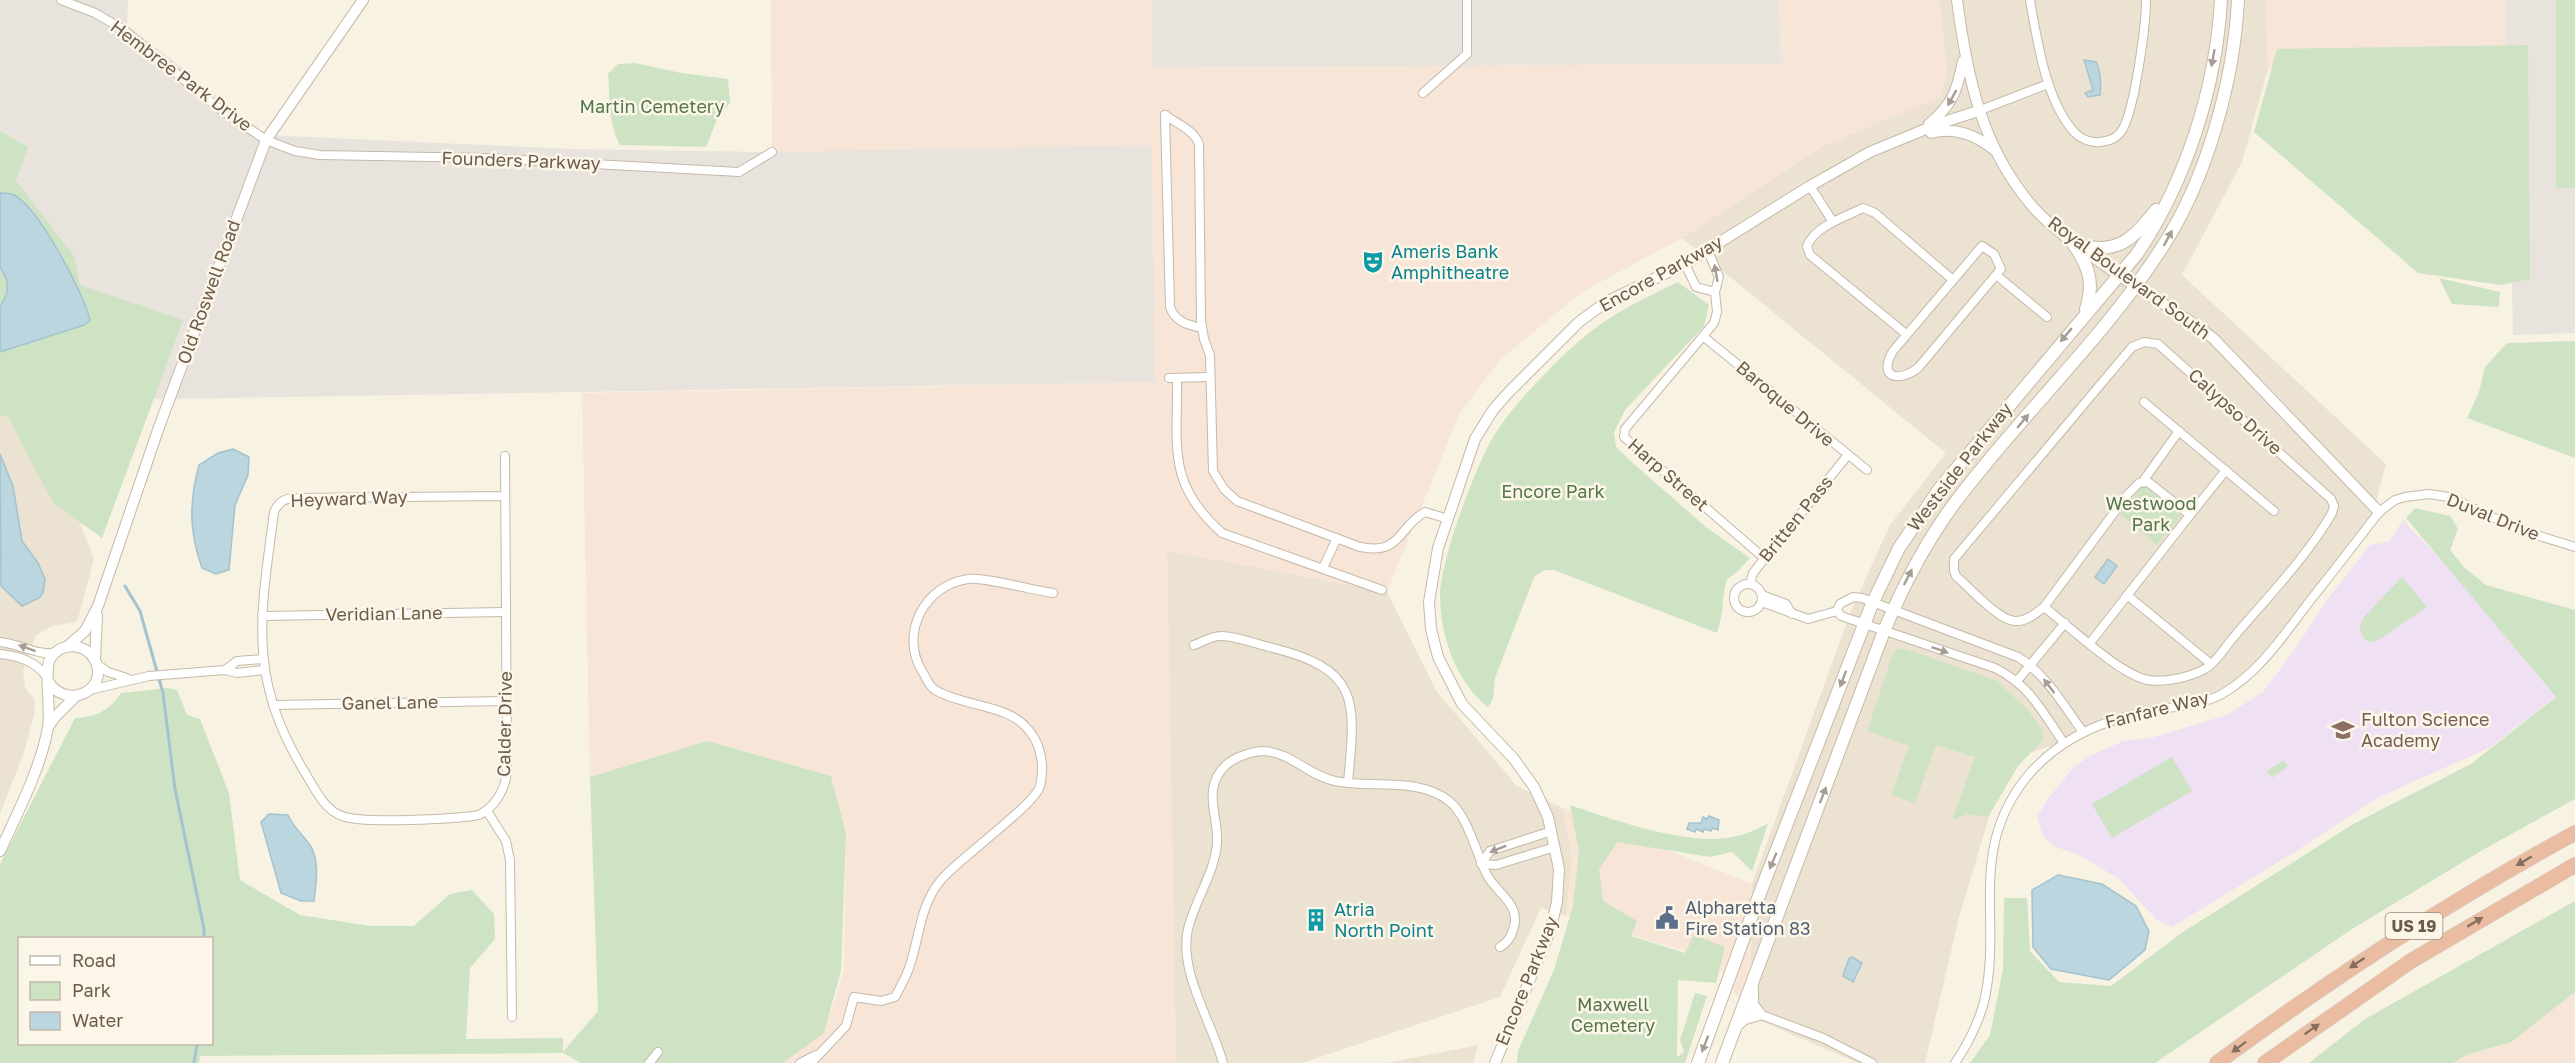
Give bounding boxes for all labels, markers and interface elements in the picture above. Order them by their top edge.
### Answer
street label: Hembree Park Drive [107,15,257,136]
one-way arrow [2208,49,2217,68]
one-way arrow [1947,89,1957,106]
park label: Martin Cemetery [580,95,724,117]
street label: Founders Parkway [441,146,601,174]
street label: Royal Boulevard South [2044,211,2215,344]
street label: Old Roswell Road [172,217,244,367]
one-way arrow [2163,229,2173,246]
street label: Encore Parkway [1595,230,1726,316]
place label: Ameris Bank Amphitheatre [1391,240,1509,283]
theatre icon: Ameris Bank Amphitheatre [1360,249,1386,275]
one-way arrow [1711,263,1720,282]
one-way arrow [2060,327,2073,343]
street label: Baroque Drive [1732,356,1839,451]
street label: Calypso Drive [2184,363,2287,459]
street label: Westside Parkway [1902,398,2016,535]
one-way arrow [2017,413,2030,429]
street label: Harp Street [1624,433,1714,515]
street label: Britten Pass [1754,471,1837,566]
park label: Encore Park [1501,480,1605,502]
street label: Heyward Way [290,485,408,511]
street label: Duval Drive [2444,488,2543,545]
park label: Westwood Park [2106,492,2197,535]
one-way arrow [1903,569,1913,586]
street label: Veridian Lane [325,601,443,625]
one-way arrow [18,643,36,652]
one-way arrow [1931,645,1949,655]
one-way arrow [1837,670,1847,688]
street label: Calder Drive [492,671,516,777]
one-way arrow [2043,678,2055,693]
street label: Fanfare Way [2103,686,2211,733]
street label: Ganel Lane [341,690,439,714]
place label: Fulton Science Academy [2361,708,2489,751]
school or university icon: Fulton Science Academy [2330,717,2356,743]
one-way arrow [1818,785,1828,803]
one-way arrow [1489,844,1507,854]
one-way arrow [1768,852,1778,870]
one-way arrow [2515,856,2532,866]
place label: Alpharetta Fire Station 83 [1685,896,1811,939]
place label: Atria North Point [1334,898,1434,941]
public building icon: Alpharetta Fire Station 83 [1654,905,1680,931]
building icon: Atria North Point [1303,907,1329,933]
street label: Encore Parkway [1490,913,1562,1049]
road number: US 19 [2386,913,2442,939]
one-way arrow [2467,916,2483,927]
legend [18,937,213,1045]
text: Road [72,949,116,971]
one-way arrow [2349,957,2366,968]
text: Park [72,979,111,1001]
park label: Maxwell Cemetery [1571,993,1655,1036]
text: Water [72,1009,123,1031]
one-way arrow [2304,1023,2320,1035]
one-way arrow [1700,1035,1710,1053]
one-way arrow [2231,1041,2247,1053]

